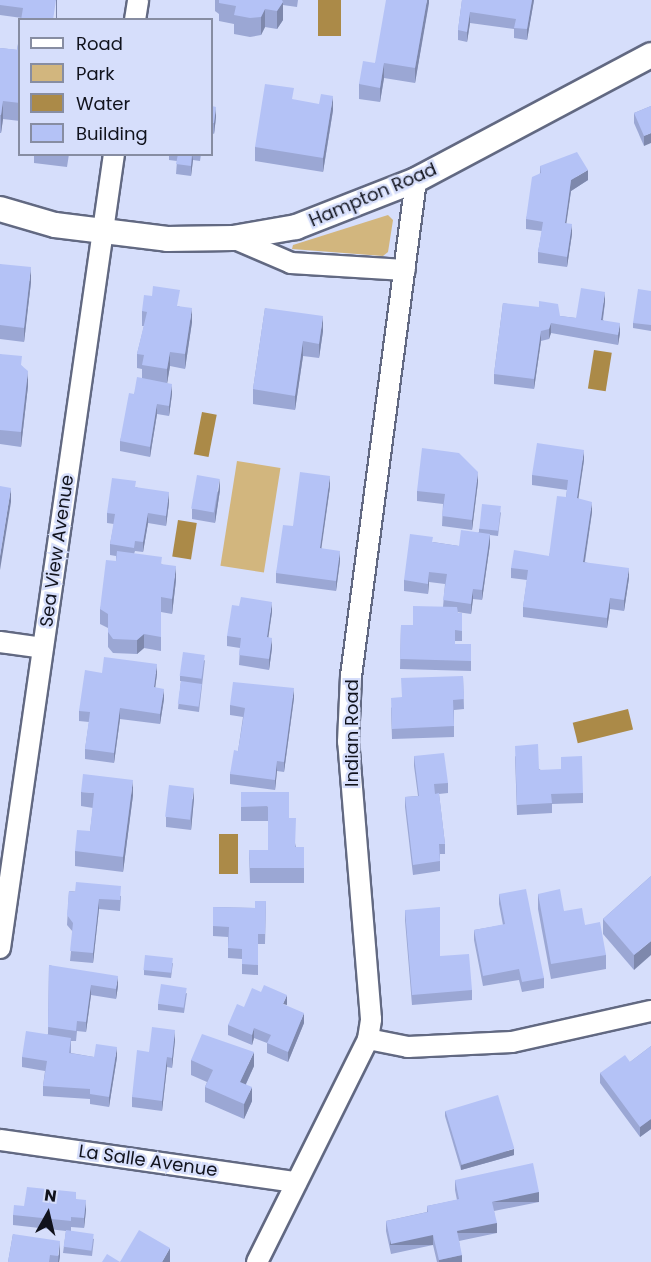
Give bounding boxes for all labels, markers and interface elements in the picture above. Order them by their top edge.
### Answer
legend [18,18,213,156]
text: Road [76,31,123,56]
text: Park [76,61,115,86]
text: Water [76,91,130,116]
text: Building [76,121,148,146]
street label: Hampton Road [306,158,440,232]
street label: Sea View Avenue [36,473,78,629]
street label: Indian Road [341,679,363,787]
street label: La Salle Avenue [77,1141,219,1181]
text: N [43,1183,58,1208]
north arrow [18,1184,78,1244]

